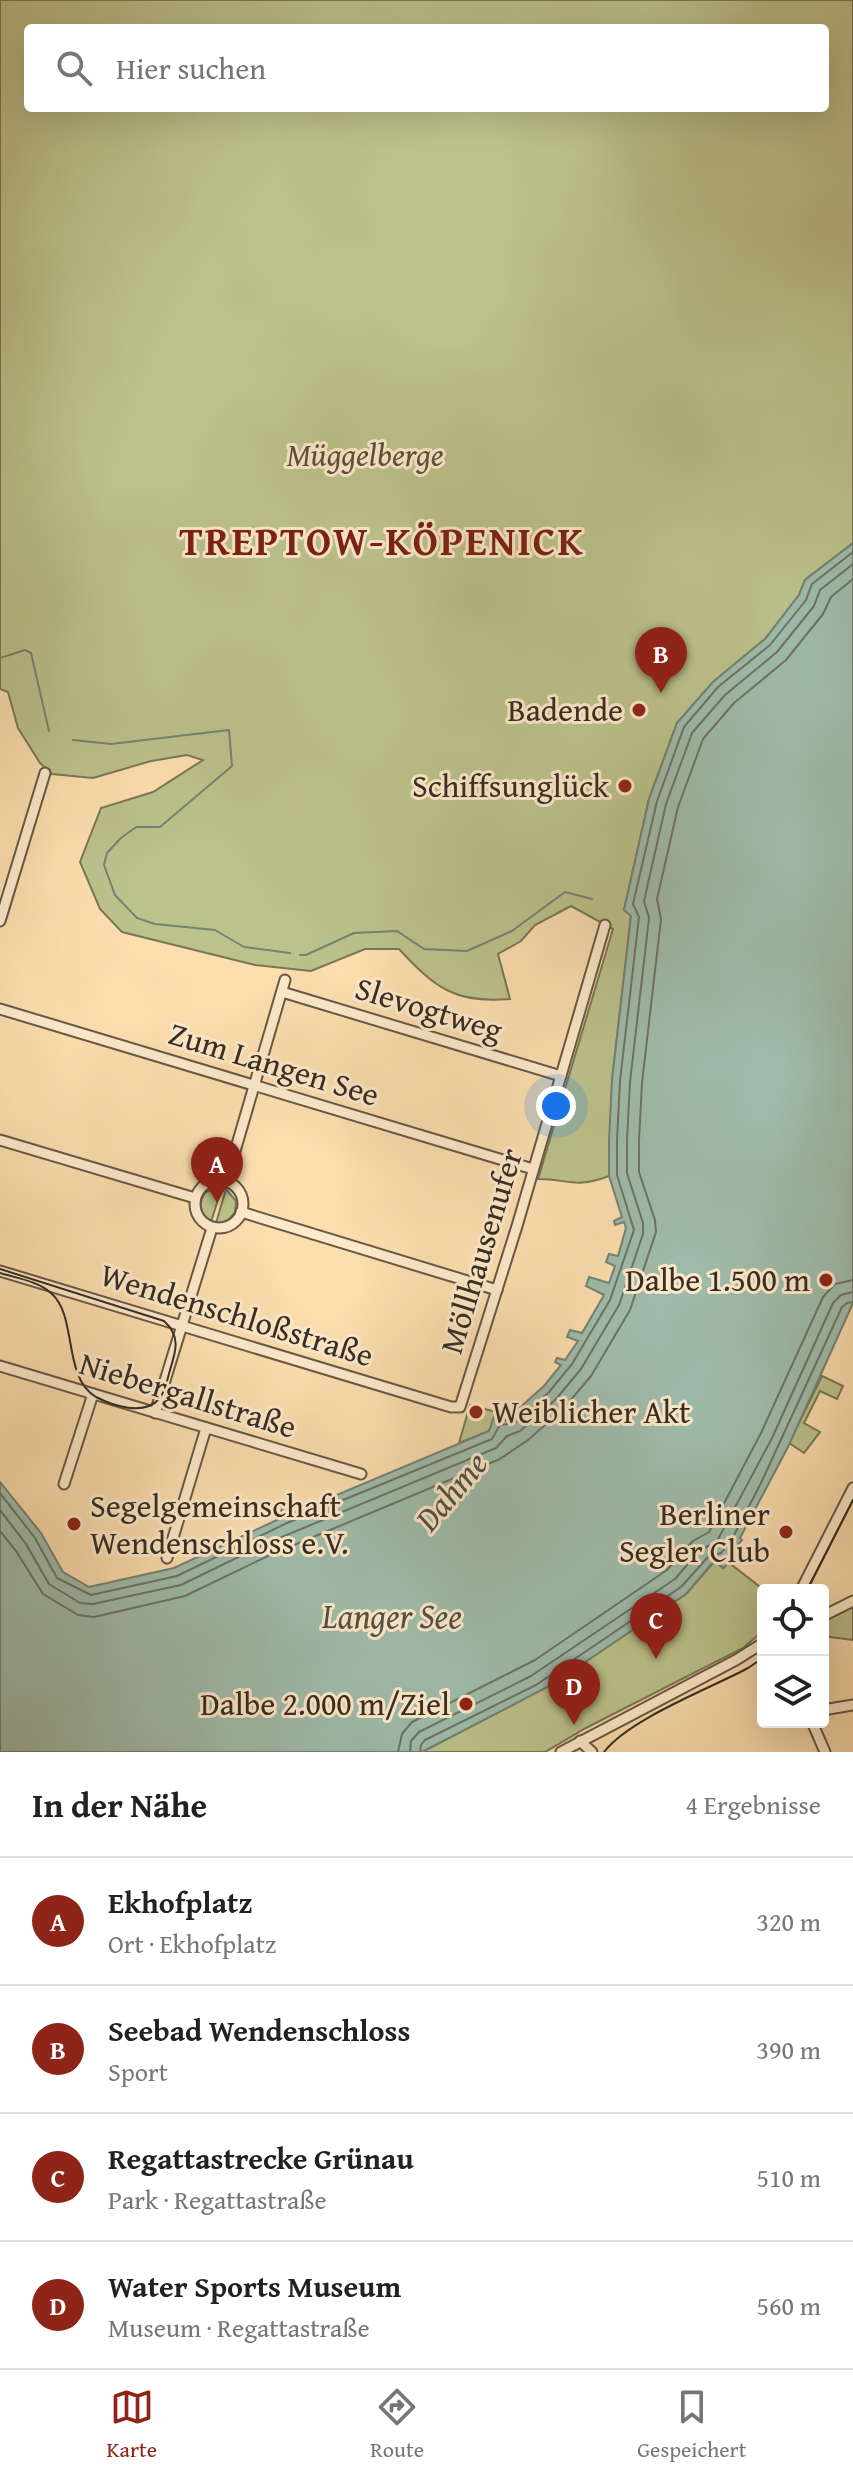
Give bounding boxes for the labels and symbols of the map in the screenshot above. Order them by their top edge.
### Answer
park label: Müggelberge [286,431,444,478]
district label: TREPTOW-KÖPENICK [179,511,585,570]
pin: B [635,627,687,693]
place label: Badende [508,686,623,733]
marker: Badende [630,701,648,719]
place label: Schiffsunglück [412,762,610,809]
marker: Schiffsunglück [616,777,634,795]
street label: Slevogtweg [350,964,509,1053]
street label: Zum Langen See [163,1009,385,1118]
your location [536,1086,576,1126]
pin: A [191,1137,243,1203]
street label: Möllhausenufer [427,1142,534,1359]
street label: Wendenschloßstraße [95,1251,379,1378]
place label: Dalbe 1.500 m [625,1256,810,1303]
marker: Dalbe 1.500 m [817,1271,835,1289]
street label: Niebergallstraße [74,1339,302,1450]
place label: Weiblicher Akt [492,1388,690,1435]
marker: Weiblicher Akt [467,1403,485,1421]
water label: Dahme [402,1440,498,1542]
place label: Segelgemeinschaft Wendenschloss e.V. [90,1482,349,1566]
place label: Berliner Segler Club [619,1490,770,1574]
marker: Segelgemeinschaft Wendenschloss e.V. [65,1515,83,1533]
marker: Berliner Segler Club [777,1523,795,1541]
water label: Langer See [321,1591,462,1640]
pin: C [630,1593,682,1659]
pin: D [548,1659,600,1725]
place label: Dalbe 2.000 m/Ziel [200,1680,450,1727]
marker: Dalbe 2.000 m/Ziel [457,1695,475,1713]

